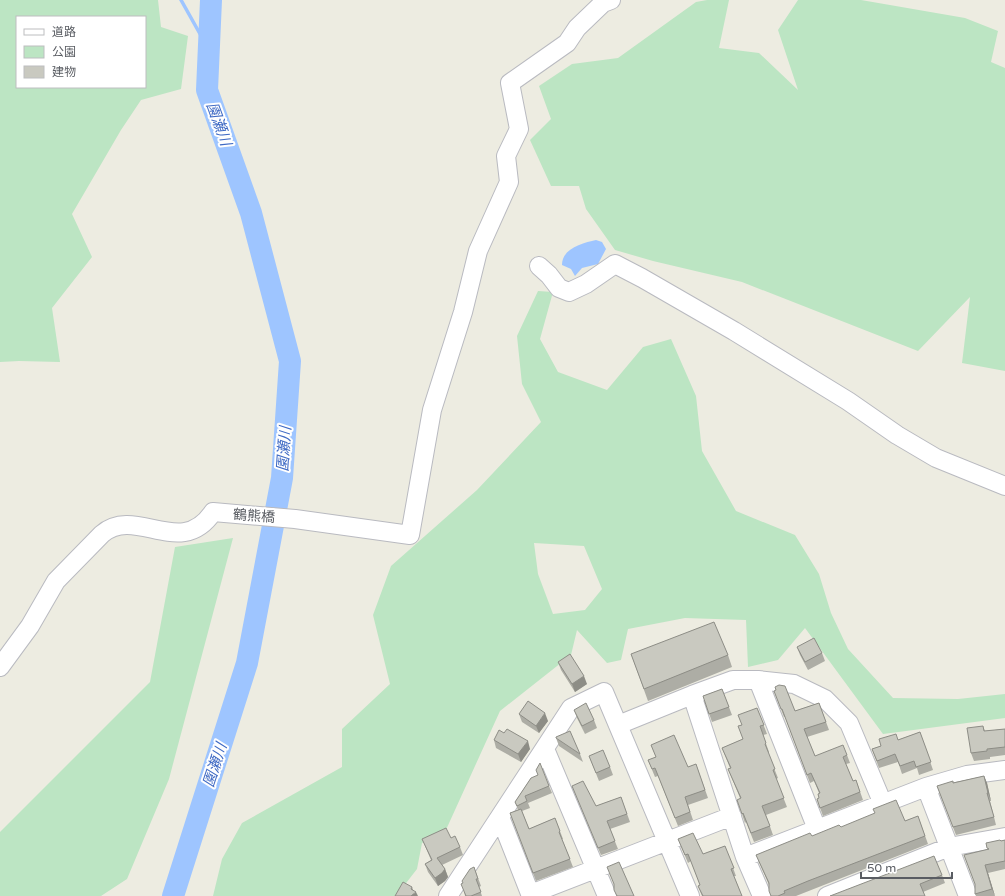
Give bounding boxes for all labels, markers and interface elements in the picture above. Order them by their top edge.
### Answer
legend [16,16,146,88]
text: 道路 [52,25,76,39]
text: 公園 [52,45,76,59]
text: 建物 [52,65,76,79]
water label: 園瀬川 [203,100,236,150]
water label: 園瀬川 [273,424,295,472]
street label: 鶴熊橋 [232,506,276,526]
water label: 園瀬川 [199,739,231,789]
scale bar [861,854,952,880]
text: 50 m [867,861,896,875]

